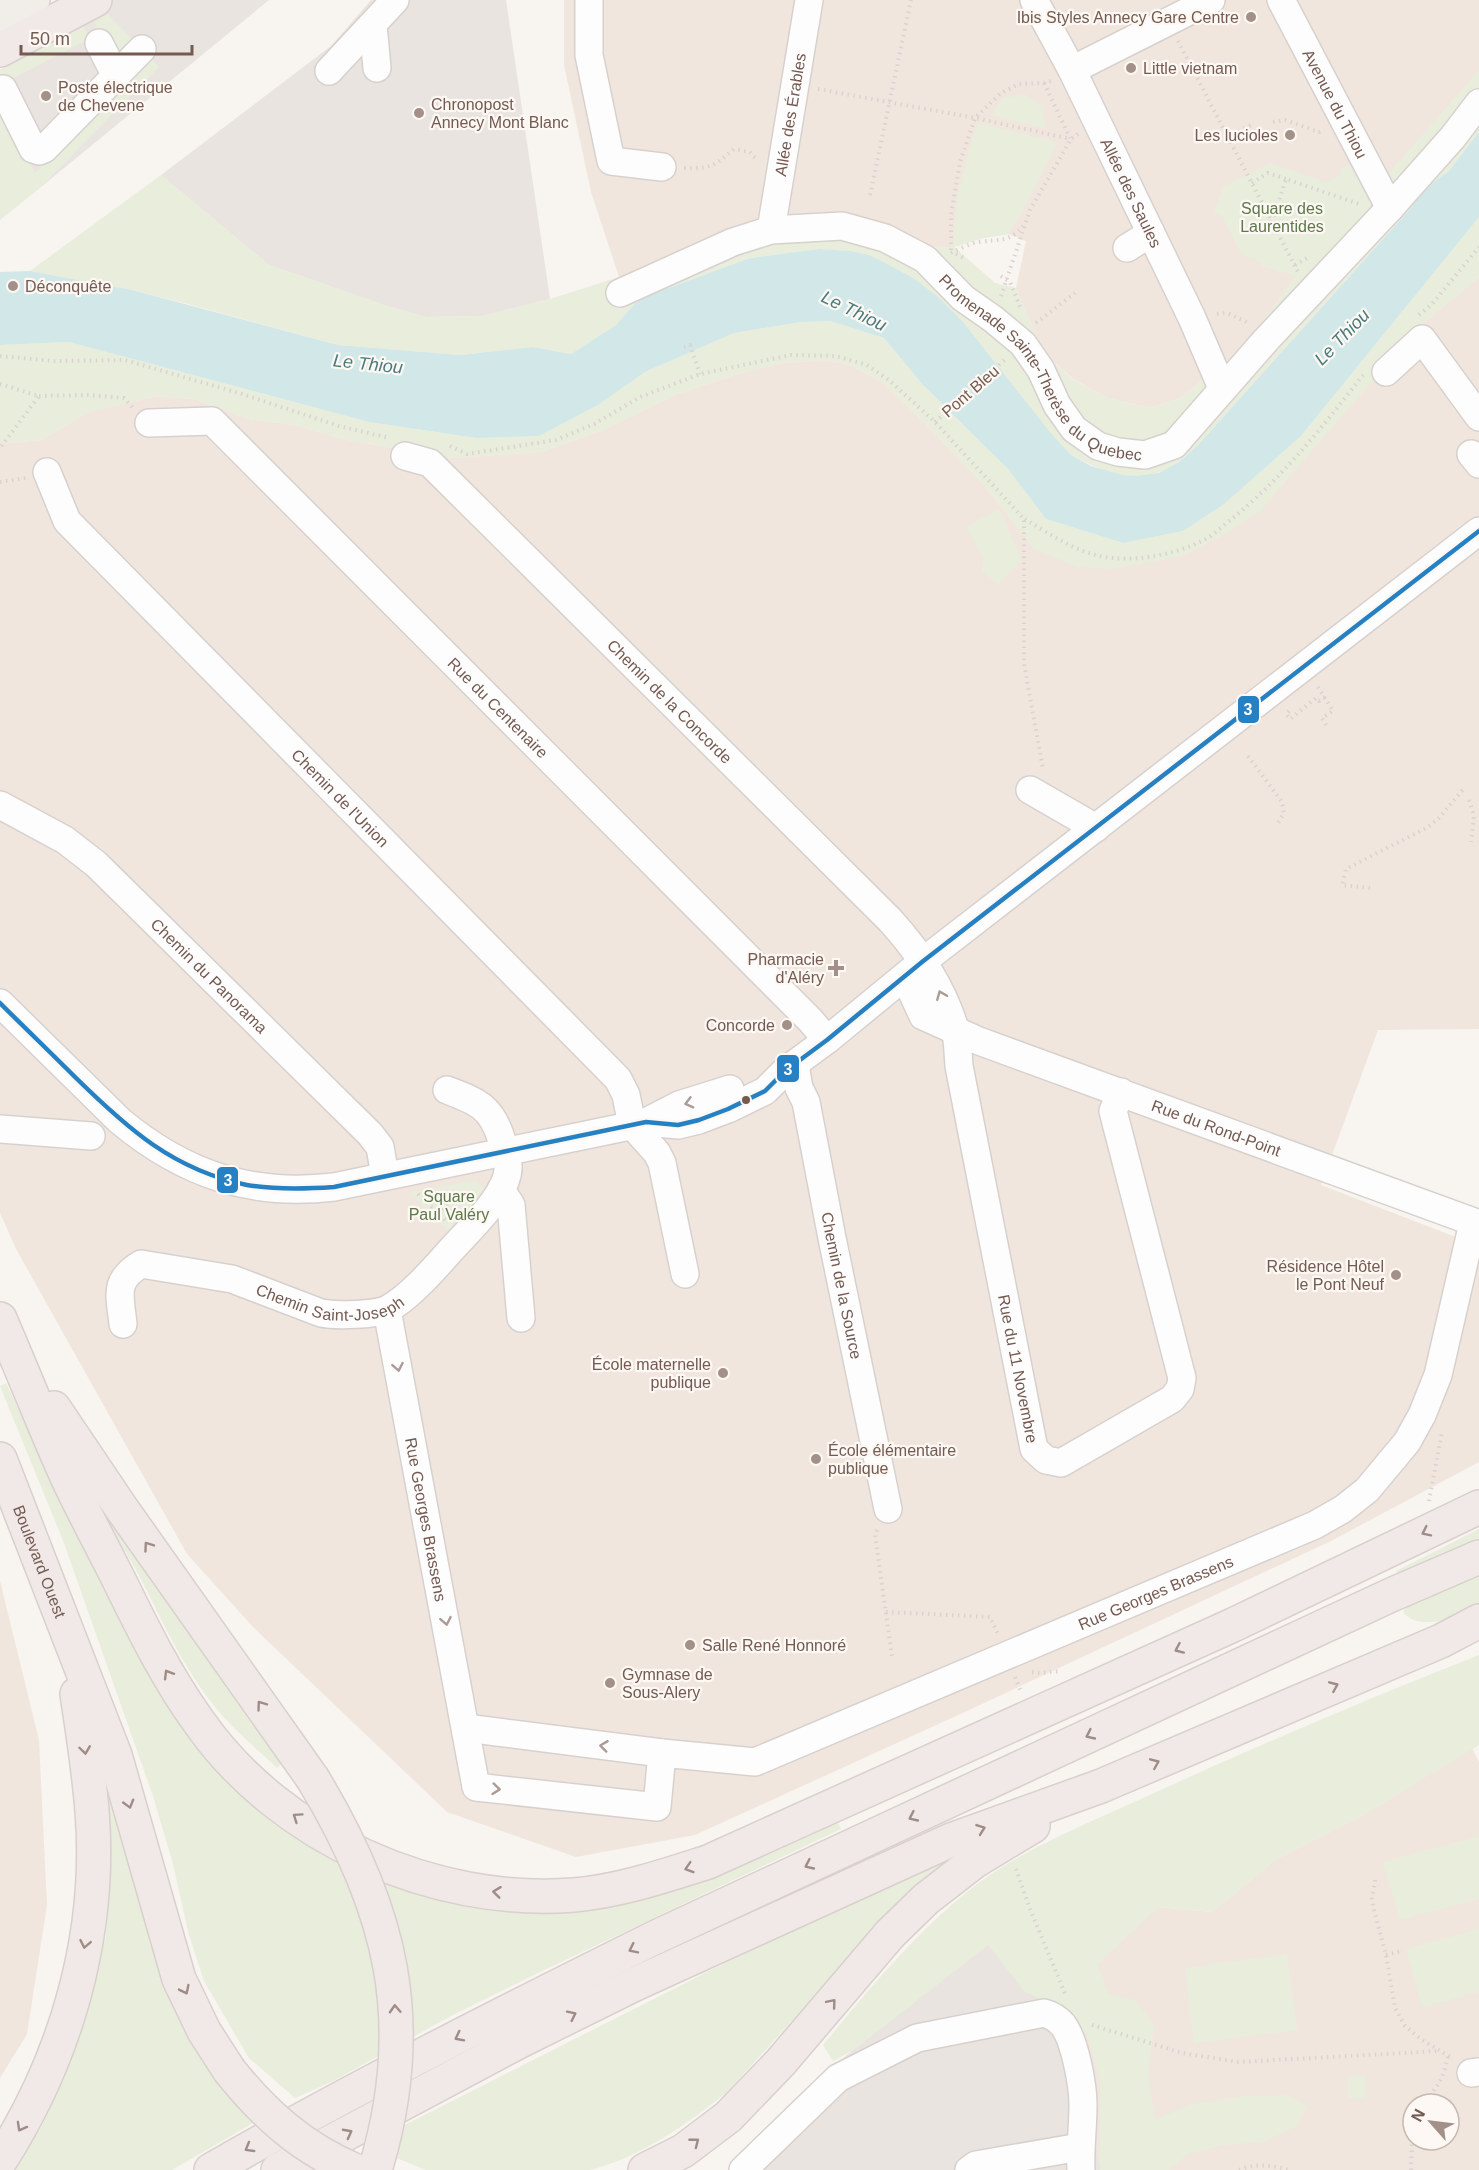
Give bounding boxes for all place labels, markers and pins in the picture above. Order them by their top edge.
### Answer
place label: Ibis Styles Annecy Gare Centre [1017,9,1239,26]
marker: Ibis Styles Annecy Gare Centre [1244,10,1258,24]
place label: Little vietnam [1143,60,1237,77]
marker: Little vietnam [1124,61,1138,75]
place label: Poste électrique de Chevene [58,79,173,114]
marker: Poste électrique de Chevene [39,89,53,103]
place label: Chronopost Annecy Mont Blanc [431,96,569,131]
marker: Chronopost Annecy Mont Blanc [412,106,426,120]
place label: Les lucioles [1194,127,1278,144]
marker: Les lucioles [1283,128,1297,142]
place label: Déconquête [25,278,111,295]
marker: Déconquête [6,279,20,293]
place label: Pharmacie d'Aléry [748,951,824,986]
marker: Pharmacie d'Aléry [829,961,843,975]
place label: Concorde [706,1017,775,1034]
marker: Concorde [780,1018,794,1032]
unlabelled marker [740,1094,752,1106]
place label: Résidence Hôtel le Pont Neuf [1267,1258,1385,1293]
marker: Résidence Hôtel le Pont Neuf [1389,1268,1403,1282]
place label: École maternelle publique [592,1355,711,1391]
marker: École maternelle publique [716,1366,730,1380]
place label: École élémentaire publique [828,1441,956,1477]
marker: École élémentaire publique [809,1452,823,1466]
place label: Salle René Honnoré [702,1637,846,1654]
marker: Salle René Honnoré [683,1638,697,1652]
place label: Gymnase de Sous-Alery [622,1666,713,1701]
marker: Gymnase de Sous-Alery [603,1676,617,1690]

